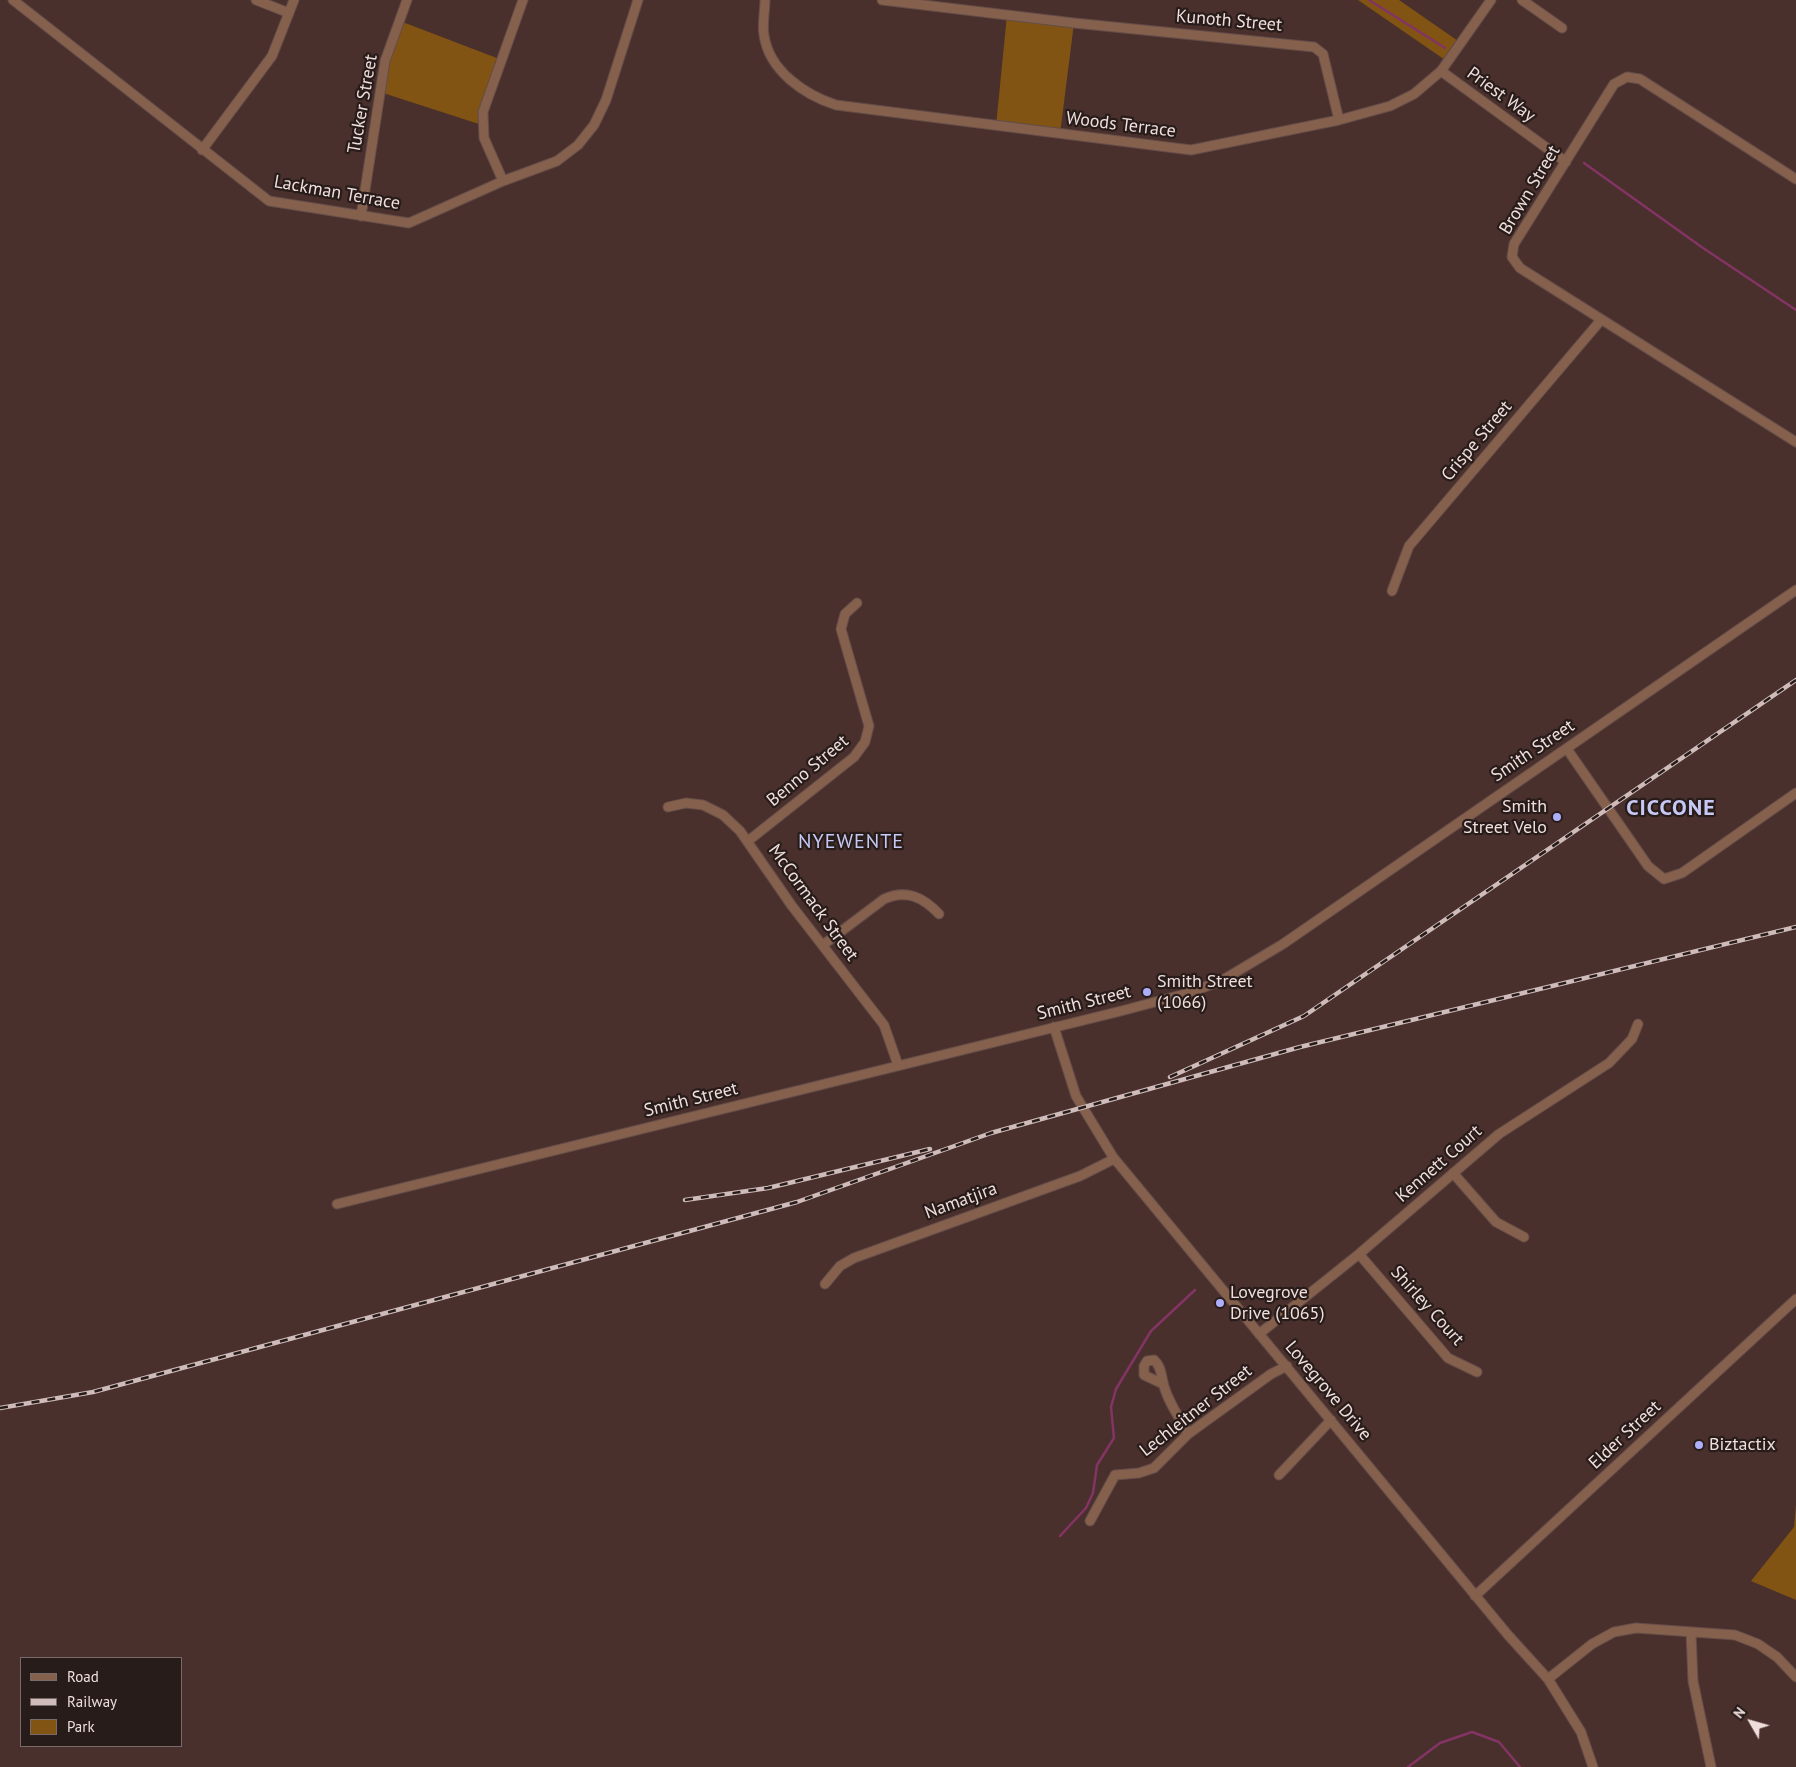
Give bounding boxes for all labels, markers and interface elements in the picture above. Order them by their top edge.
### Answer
street label: Kunoth Street [1175,6,1283,36]
street label: Tucker Street [344,53,382,155]
street label: Priest Way [1462,63,1540,127]
street label: Woods Terrace [1065,108,1177,142]
street label: Brown Street [1495,142,1565,238]
street label: Lackman Terrace [272,171,402,215]
street label: Crispe Street [1437,396,1517,486]
street label: Smith Street [1487,715,1579,787]
street label: Benno Street [763,731,853,811]
place label: Smith Street Velo [1463,796,1547,839]
district label: CICCONE [1625,796,1717,822]
marker: Smith Street Velo [1551,811,1563,823]
district label: NYEWENTE [797,830,905,854]
street label: McCormack Street [763,840,863,966]
place label: Smith Street (1066) [1157,971,1253,1014]
street label: Smith Street [1035,981,1133,1025]
marker: Smith Street (1066) [1141,986,1153,998]
street label: Smith Street [642,1078,740,1122]
street label: Kennett Court [1392,1121,1486,1207]
street label: Namatjira [922,1178,1000,1224]
street label: Shirley Court [1386,1262,1468,1350]
place label: Lovegrove Drive (1065) [1230,1282,1324,1325]
marker: Lovegrove Drive (1065) [1214,1297,1226,1309]
street label: Lovegrove Drive [1280,1337,1376,1445]
street label: Lechleitner Street [1136,1361,1256,1461]
street label: Elder Street [1584,1396,1666,1474]
place label: Biztactix [1709,1434,1776,1456]
marker: Biztactix [1693,1439,1705,1451]
legend [20,1657,182,1747]
text: Road [67,1667,99,1686]
text: Railway [67,1692,117,1711]
north arrow [1726,1697,1776,1747]
text: N [1729,1704,1749,1722]
text: Park [67,1717,95,1736]

